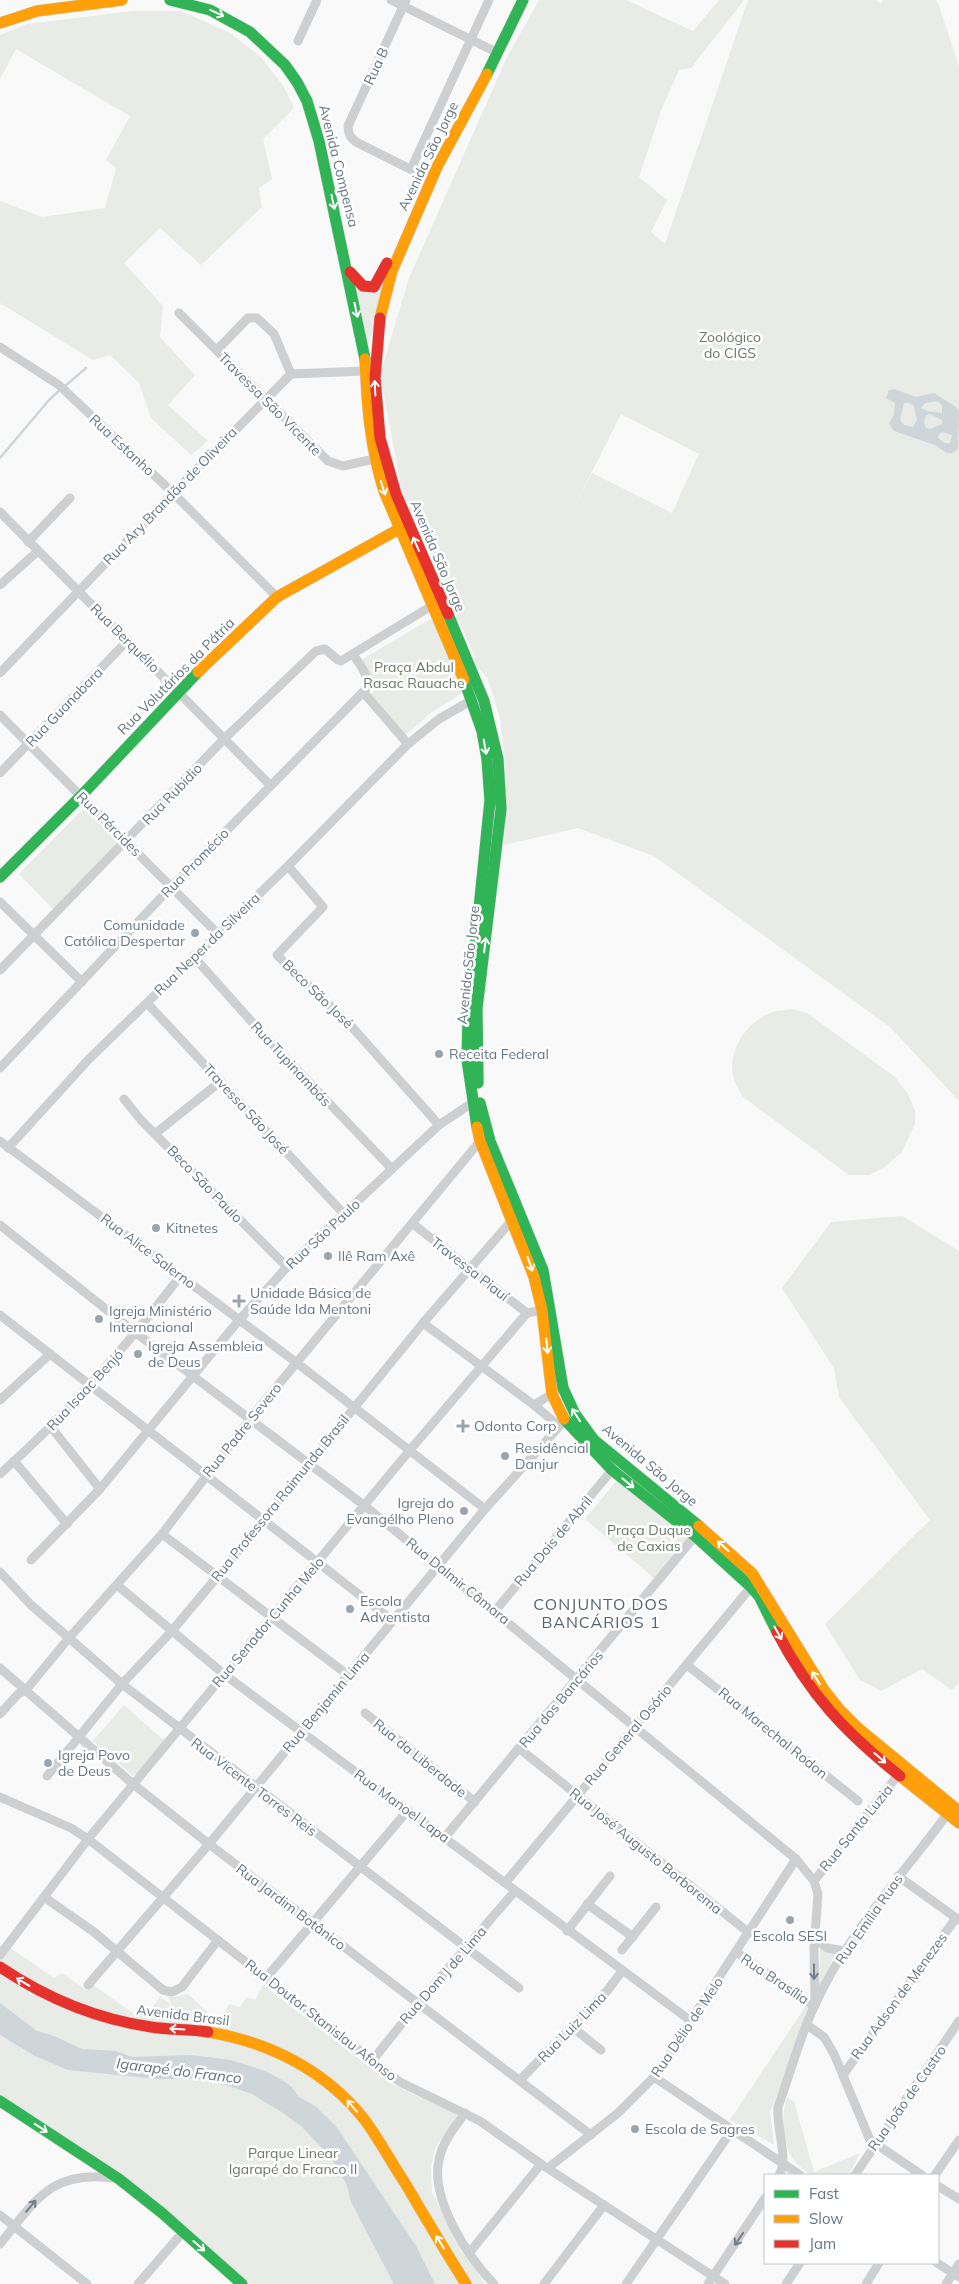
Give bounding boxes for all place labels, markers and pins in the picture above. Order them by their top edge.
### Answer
place label: Comunidade Católica Despertar [64,916,186,950]
marker: Comunidade Católica Despertar [189,927,201,939]
place label: Receita Federal [449,1045,549,1063]
marker: Receita Federal [433,1048,445,1060]
place label: Kitnetes [166,1219,218,1237]
marker: Kitnetes [150,1222,162,1234]
place label: Ilê Ram Axê [338,1247,415,1265]
marker: Ilê Ram Axê [322,1250,334,1262]
place label: Unidade Básica de Saúde Ida Mentoni [250,1284,371,1318]
marker: Unidade Básica de Saúde Ida Mentoni [232,1294,246,1308]
place label: Igreja Ministério Internacional [109,1302,212,1336]
marker: Igreja Ministério Internacional [93,1313,105,1325]
place label: Igreja Assembleia de Deus [148,1337,263,1371]
marker: Igreja Assembleia de Deus [132,1348,144,1360]
place label: Odonto Corp [474,1417,556,1435]
marker: Odonto Corp [456,1419,470,1433]
place label: Residêncial Danjur [515,1439,589,1473]
marker: Residêncial Danjur [499,1450,511,1462]
place label: Igreja do Evangélho Pleno [346,1494,454,1528]
marker: Igreja do Evangélho Pleno [458,1505,470,1517]
place label: Escola Adventista [360,1592,430,1626]
marker: Escola Adventista [344,1603,356,1615]
place label: Igreja Povo de Deus [58,1746,130,1780]
marker: Igreja Povo de Deus [42,1757,54,1769]
marker: Escola SESI [784,1914,796,1926]
place label: Escola SESI [753,1927,827,1945]
place label: Escola de Sagres [645,2120,755,2138]
marker: Escola de Sagres [629,2123,641,2135]

